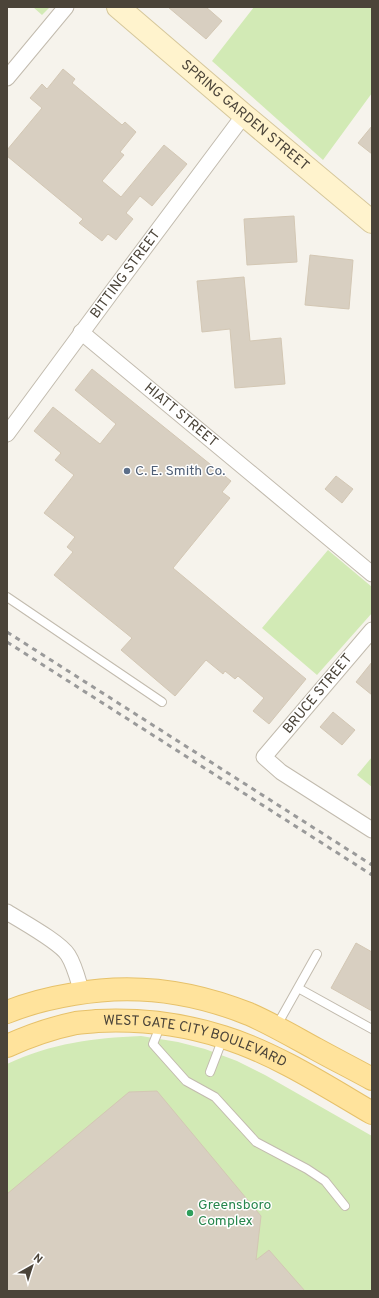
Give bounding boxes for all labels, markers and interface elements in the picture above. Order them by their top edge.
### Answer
street label: SPRING GARDEN STREET [178,56,313,174]
street label: BITTING STREET [87,226,164,322]
street label: HIATT STREET [141,380,221,451]
place label: C. E. Smith Co. [135,463,225,480]
marker: C. E. Smith Co. [122,466,132,476]
street label: BRUCE STREET [280,651,356,737]
street label: WEST GATE CITY BOULEVARD [103,1012,290,1071]
place label: Greensboro Complex [198,1197,272,1230]
marker: Greensboro Complex [185,1208,195,1218]
north arrow [12,1246,52,1286]
text: N [30,1251,45,1267]

